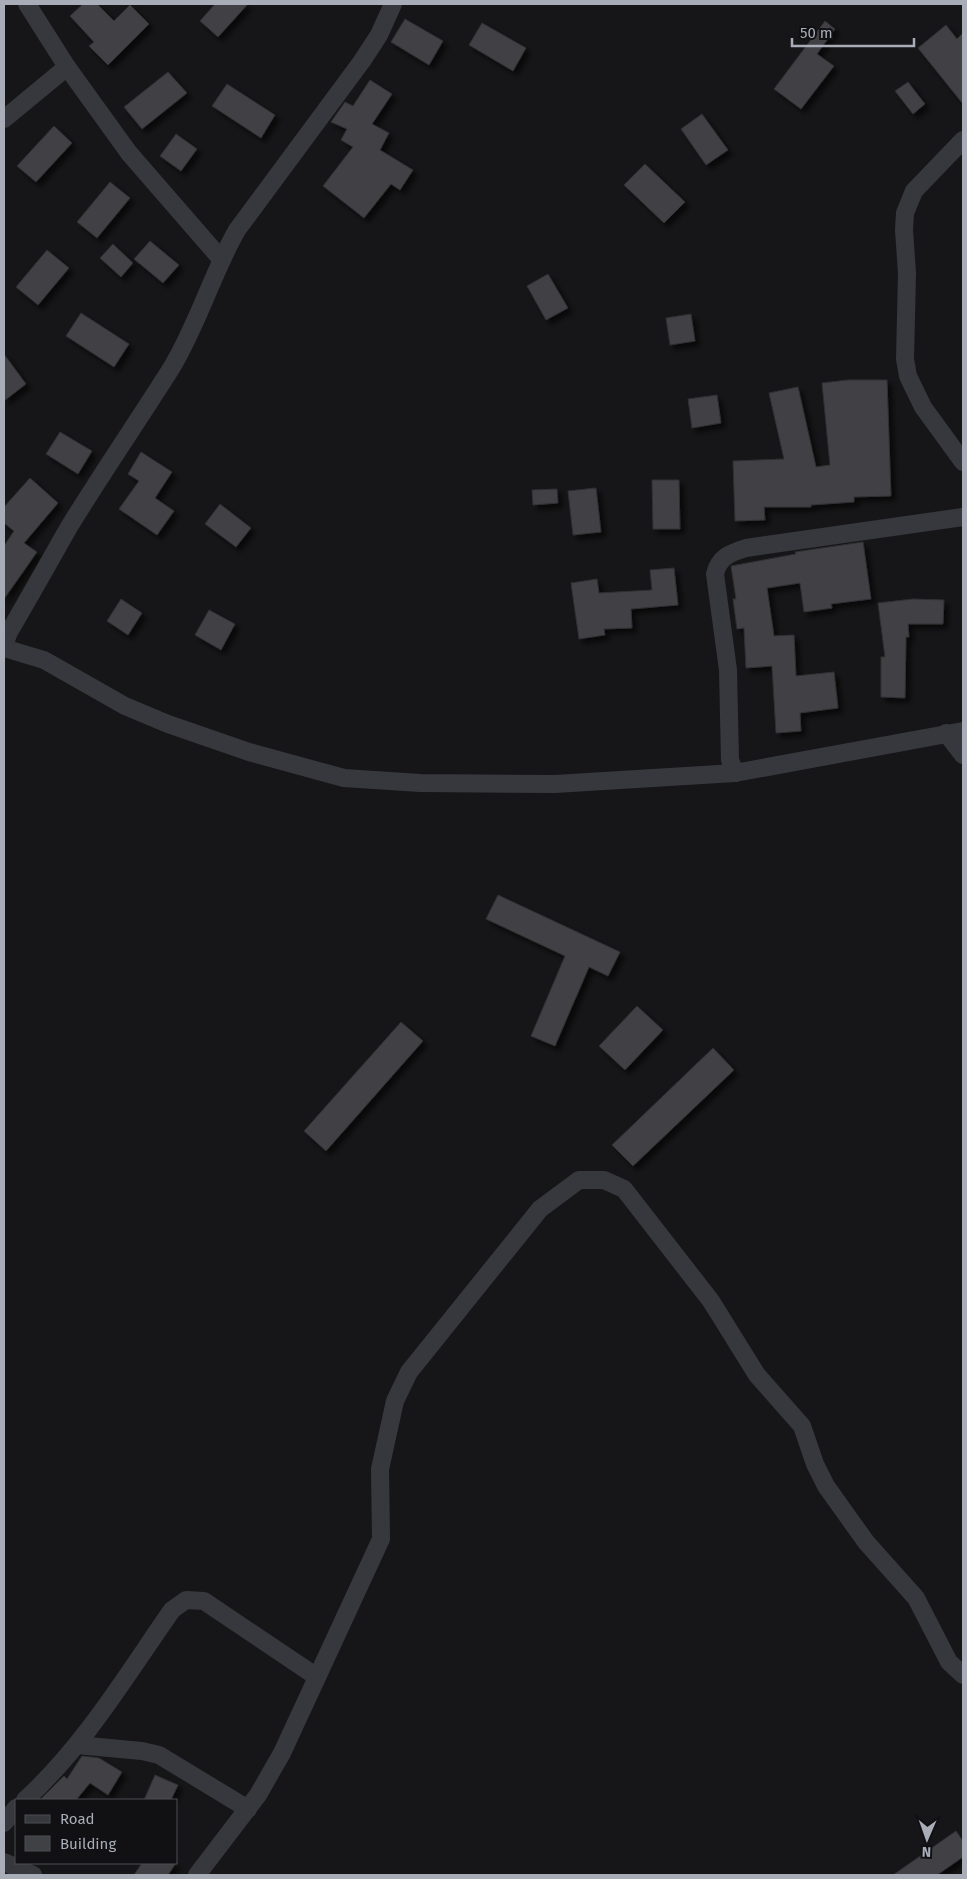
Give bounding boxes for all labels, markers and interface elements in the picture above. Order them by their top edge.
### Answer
scale bar [792,15,914,47]
text: 50 m [800,24,833,42]
legend [15,1799,178,1864]
text: Road [60,1810,95,1828]
north arrow [902,1814,952,1864]
text: Building [60,1835,116,1853]
text: N [922,1843,932,1860]

